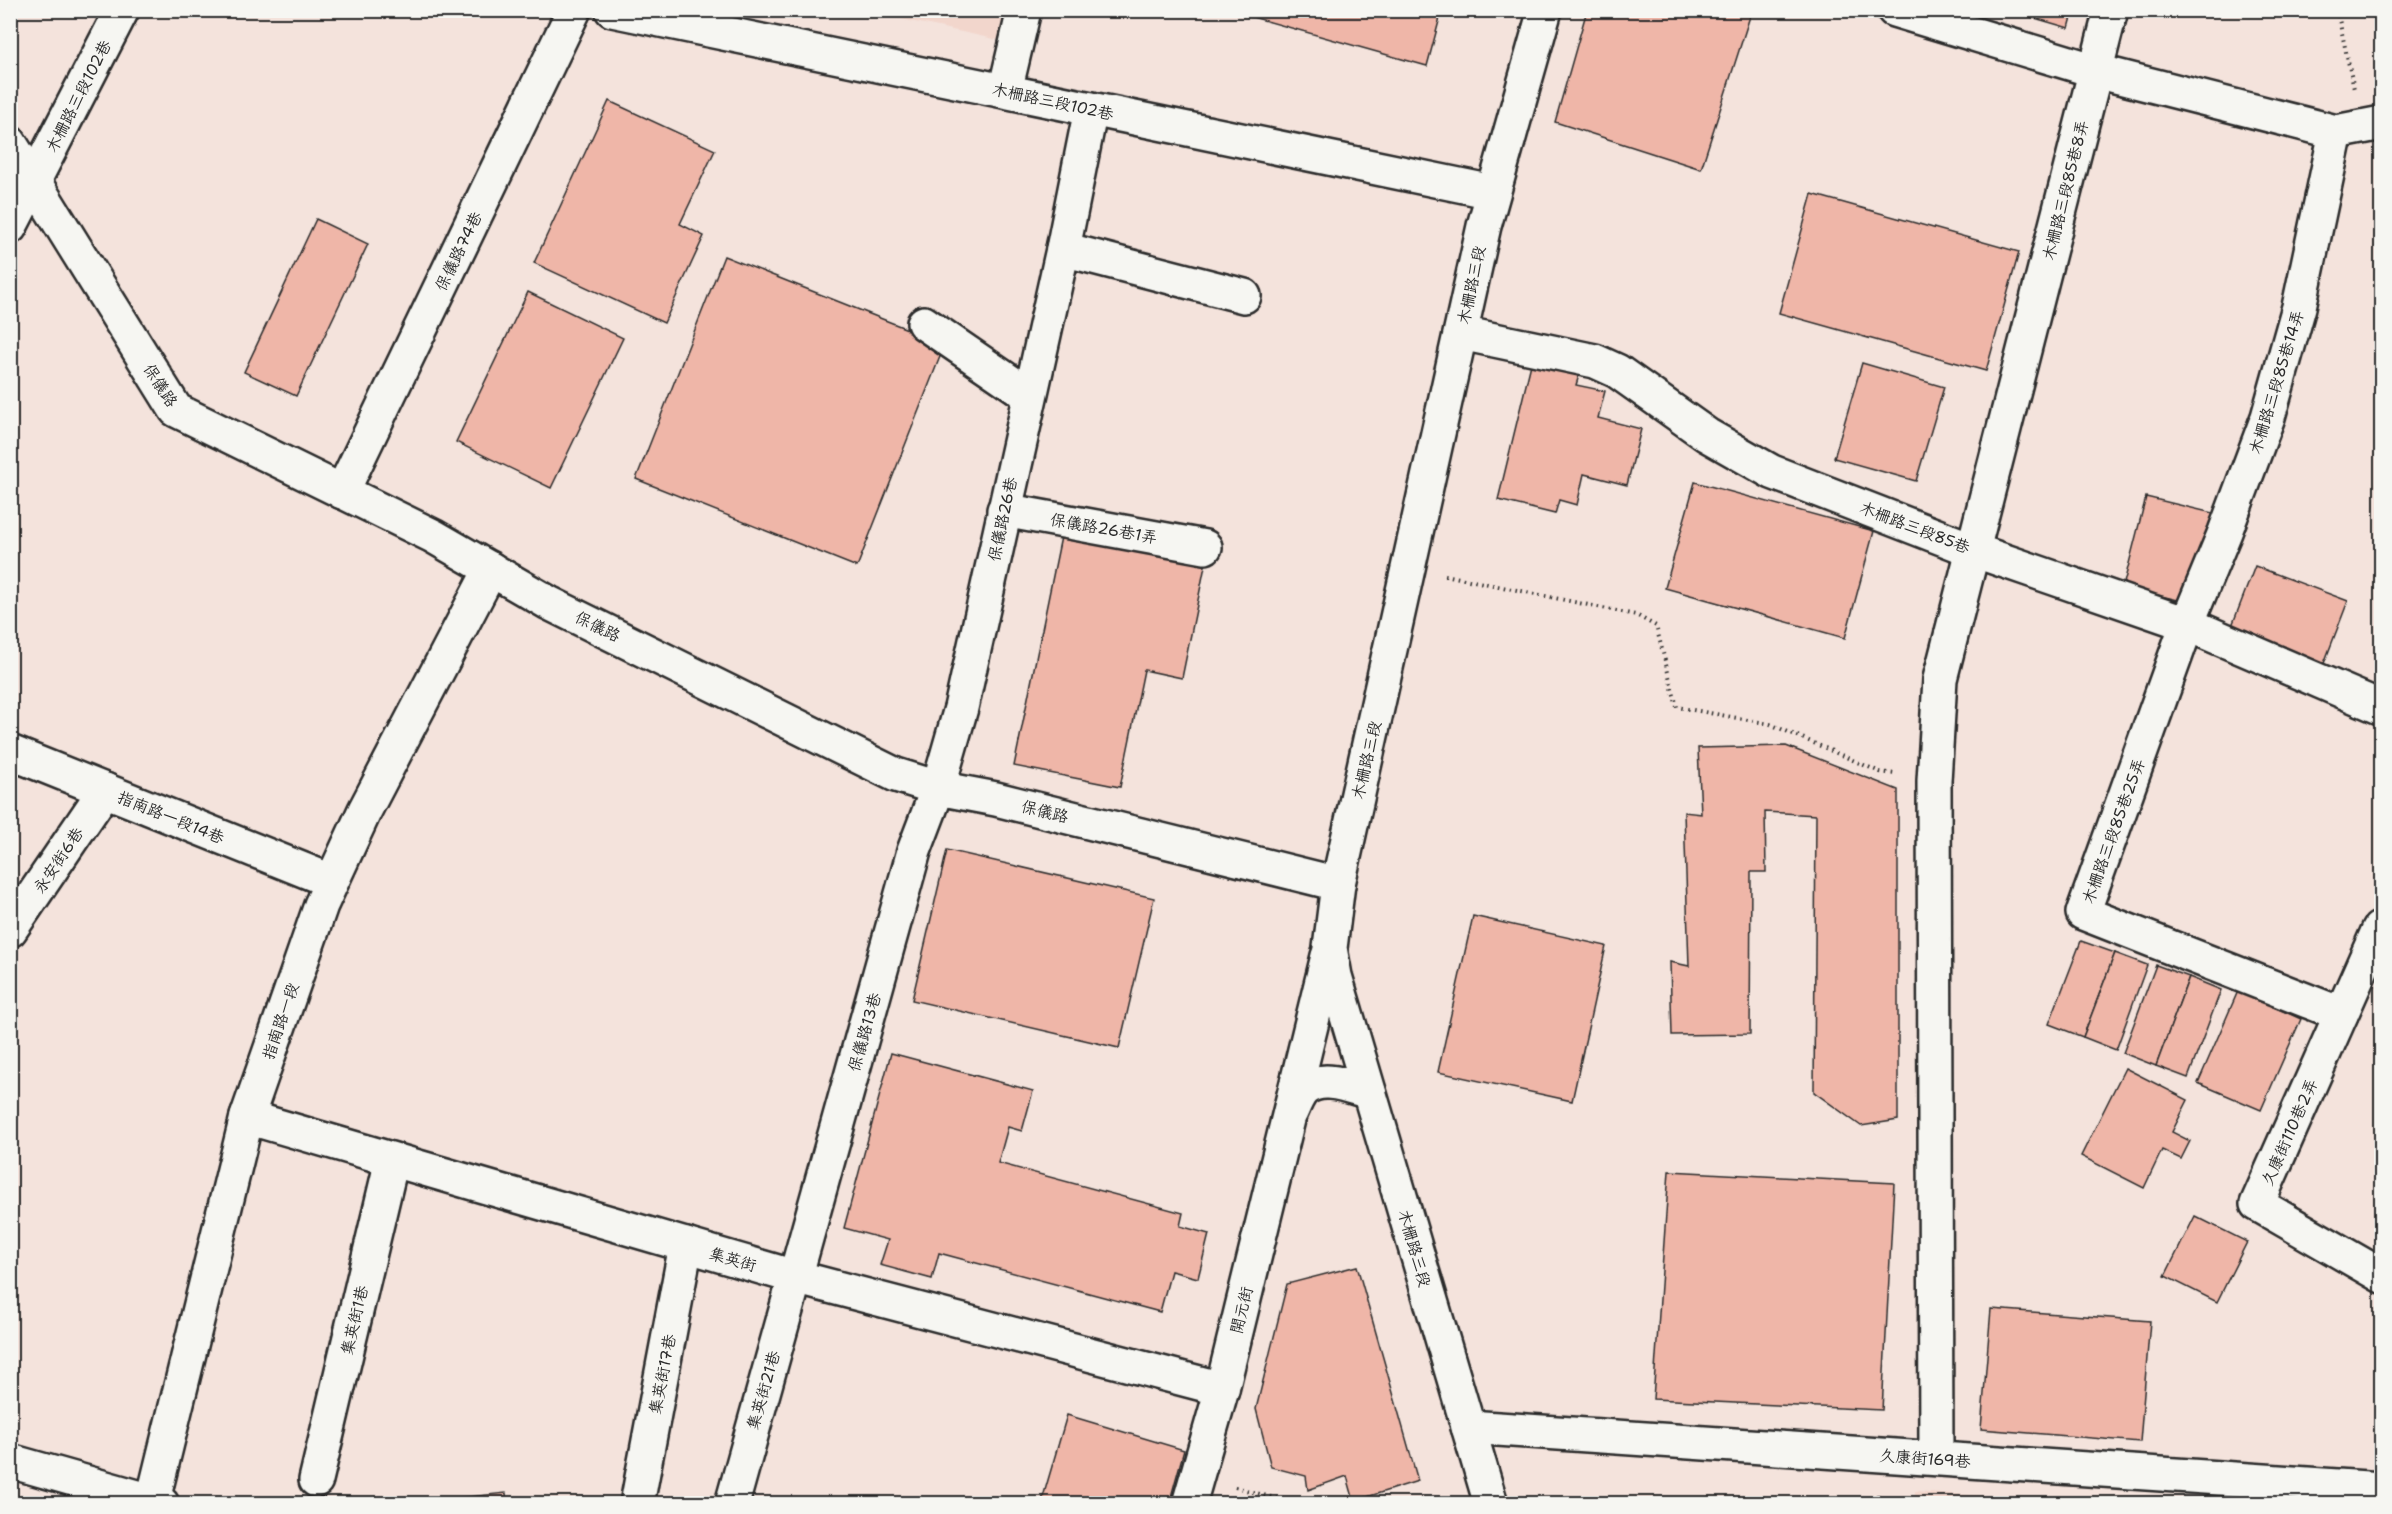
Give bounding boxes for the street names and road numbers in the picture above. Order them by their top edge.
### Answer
street label: 木柵路三段102巷 [41,36,116,156]
street label: 木柵路三段102巷 [990,78,1116,125]
street label: 木柵路三段85巷8弄 [2038,118,2093,262]
street label: 保儀路74巷 [430,208,487,294]
street label: 木柵路三段 [1453,244,1490,326]
street label: 木柵路三段85巷14弄 [2245,307,2308,457]
street label: 保儀路 [139,359,182,411]
street label: 保儀路26巷 [983,475,1022,563]
street label: 木柵路三段85巷 [1857,497,1973,558]
street label: 保儀路26巷1弄 [1049,509,1159,548]
street label: 保儀路 [572,606,624,646]
street label: 木柵路三段 [1347,719,1386,801]
street label: 木柵路三段85巷25弄 [2077,756,2150,907]
street label: 指南路一段14巷 [114,787,227,848]
street label: 保儀路 [1019,795,1071,827]
street label: 永安街6巷 [29,823,88,897]
street label: 指南路一段 [258,980,303,1062]
street label: 保儀路13巷 [843,990,886,1074]
street label: 久康街110巷2弄 [2257,1075,2322,1189]
street label: 木柵路三段 [1393,1207,1436,1289]
street label: 集英街 [707,1243,759,1276]
street label: 集英街1巷 [336,1283,373,1357]
street label: 開元街 [1225,1284,1257,1336]
street label: 集英街17巷 [644,1332,681,1416]
street label: 集英街21巷 [742,1348,785,1432]
street label: 久康街169巷 [1879,1445,1971,1472]

